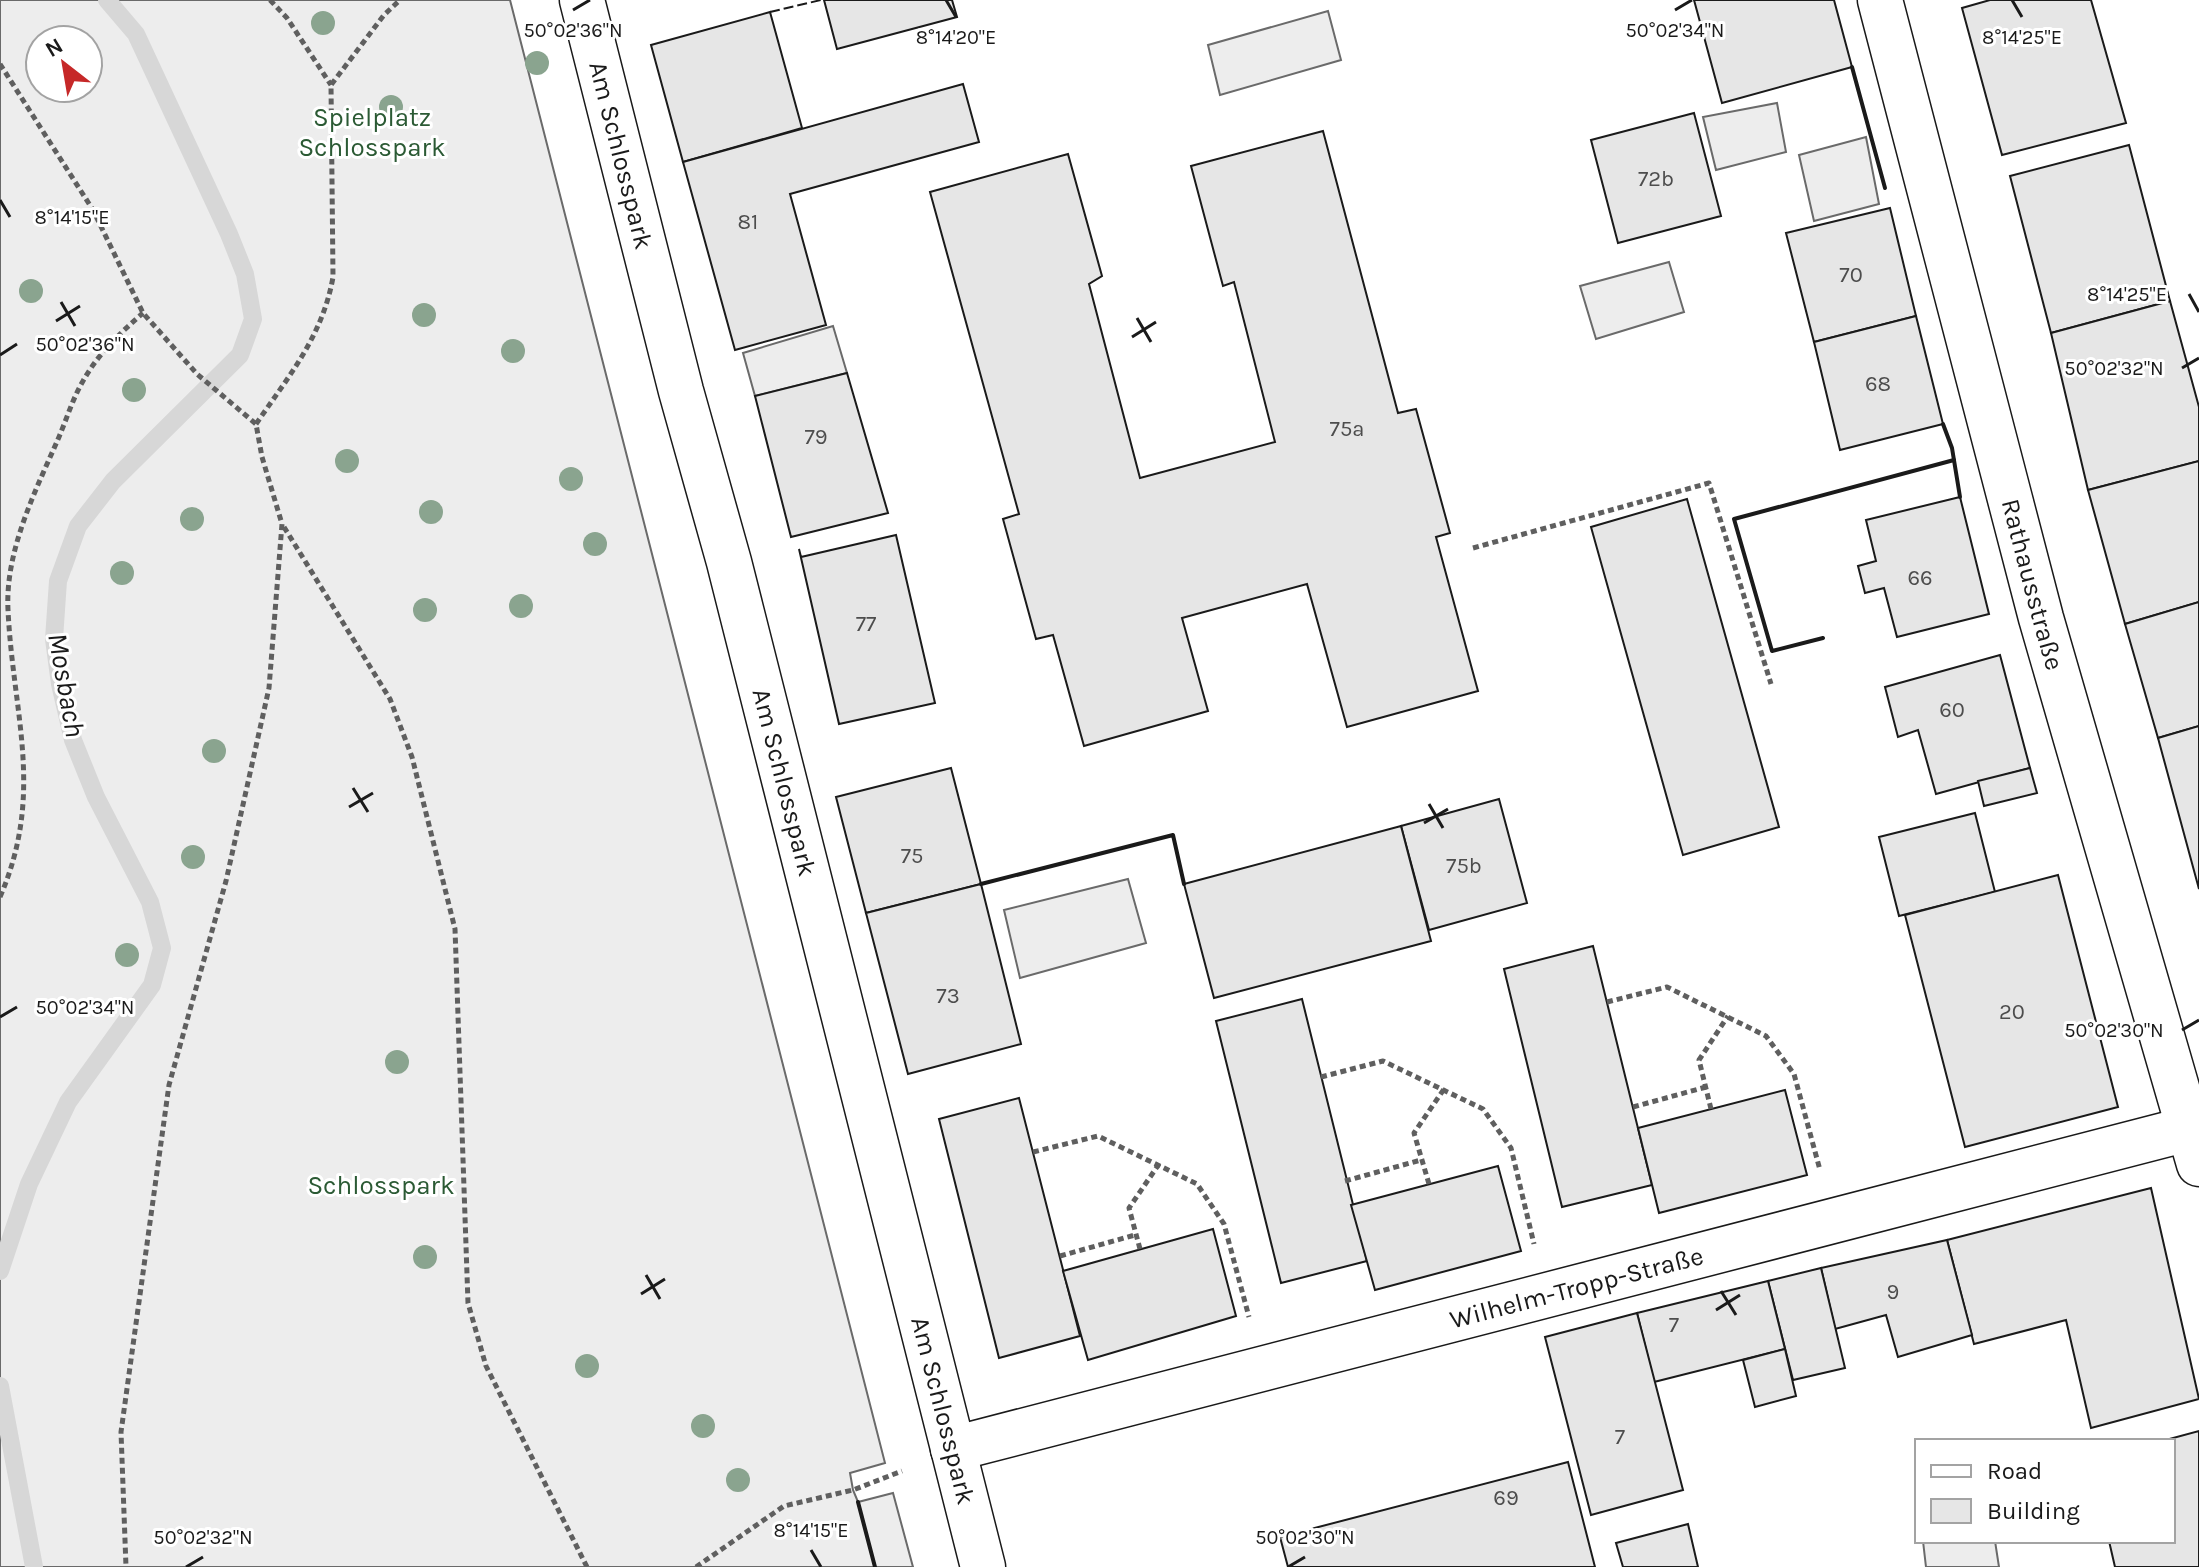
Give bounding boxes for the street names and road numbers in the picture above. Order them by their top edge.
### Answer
street label: Am Schlosspark [582,58,659,252]
street label: Rathausstraße [1995,496,2070,674]
street label: Am Schlosspark [746,685,823,879]
street label: Wilhelm-Tropp-Straße [1446,1240,1707,1336]
street label: Am Schlosspark [904,1313,982,1508]

